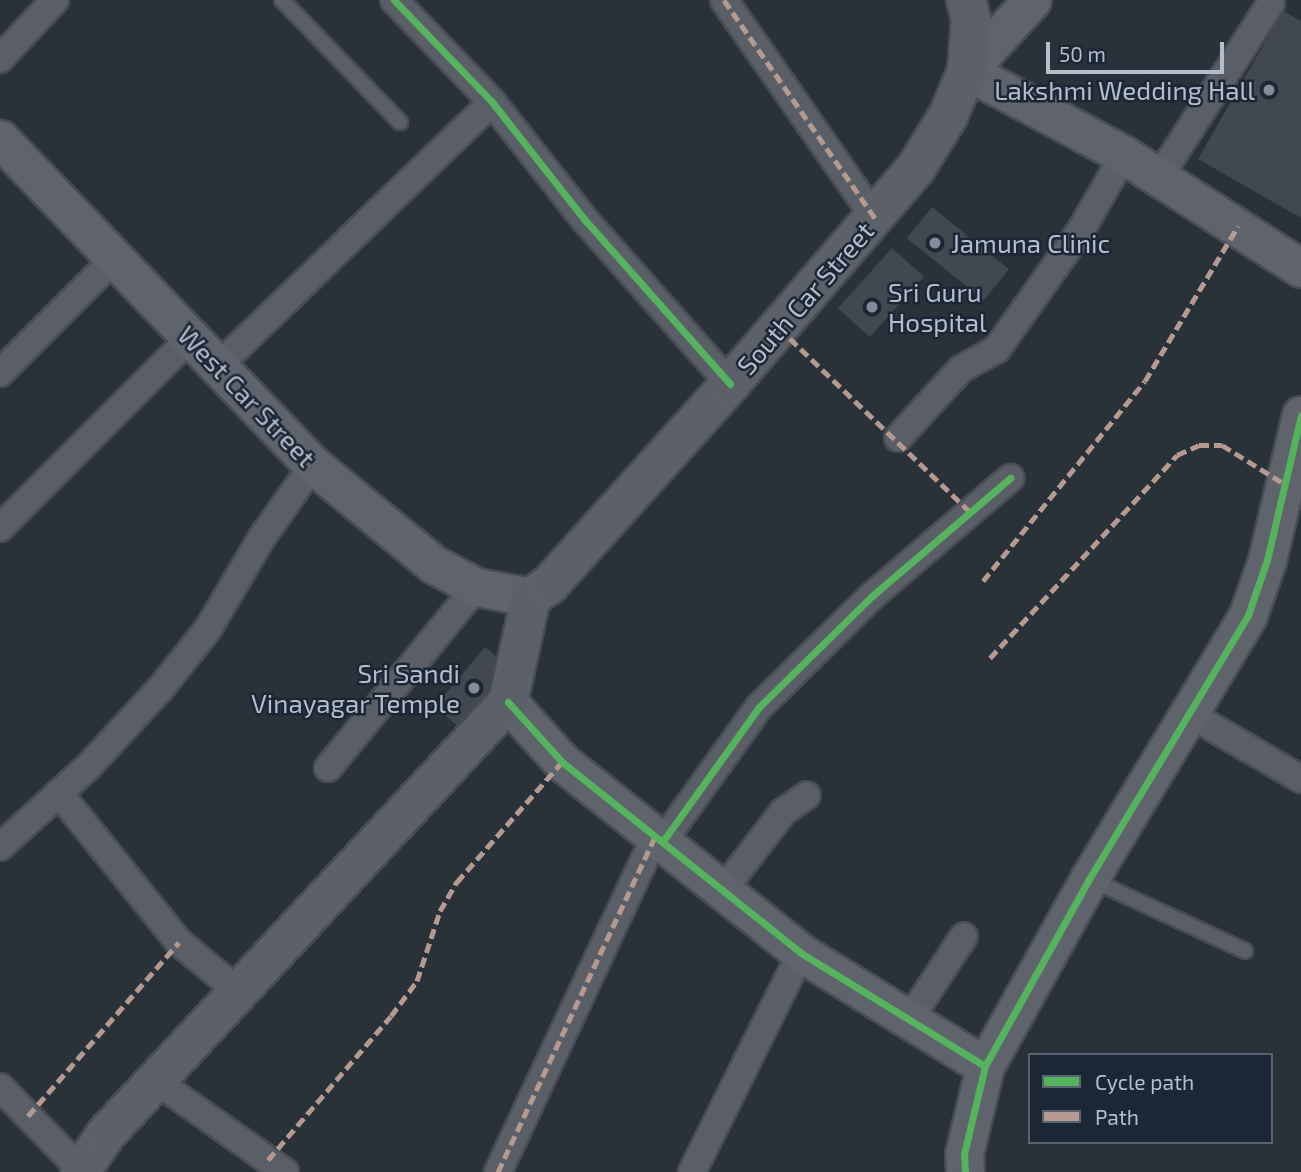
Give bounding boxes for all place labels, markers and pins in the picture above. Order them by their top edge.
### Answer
place label: Lakshmi Wedding Hall [994,74,1255,106]
marker: Lakshmi Wedding Hall [1261,82,1277,98]
place label: Jamuna Clinic [951,227,1110,259]
marker: Jamuna Clinic [925,233,945,253]
place label: Sri Guru Hospital [888,276,987,338]
marker: Sri Guru Hospital [862,297,882,317]
place label: Sri Sandi Vinayagar Temple [250,657,460,718]
marker: Sri Sandi Vinayagar Temple [466,680,482,696]

